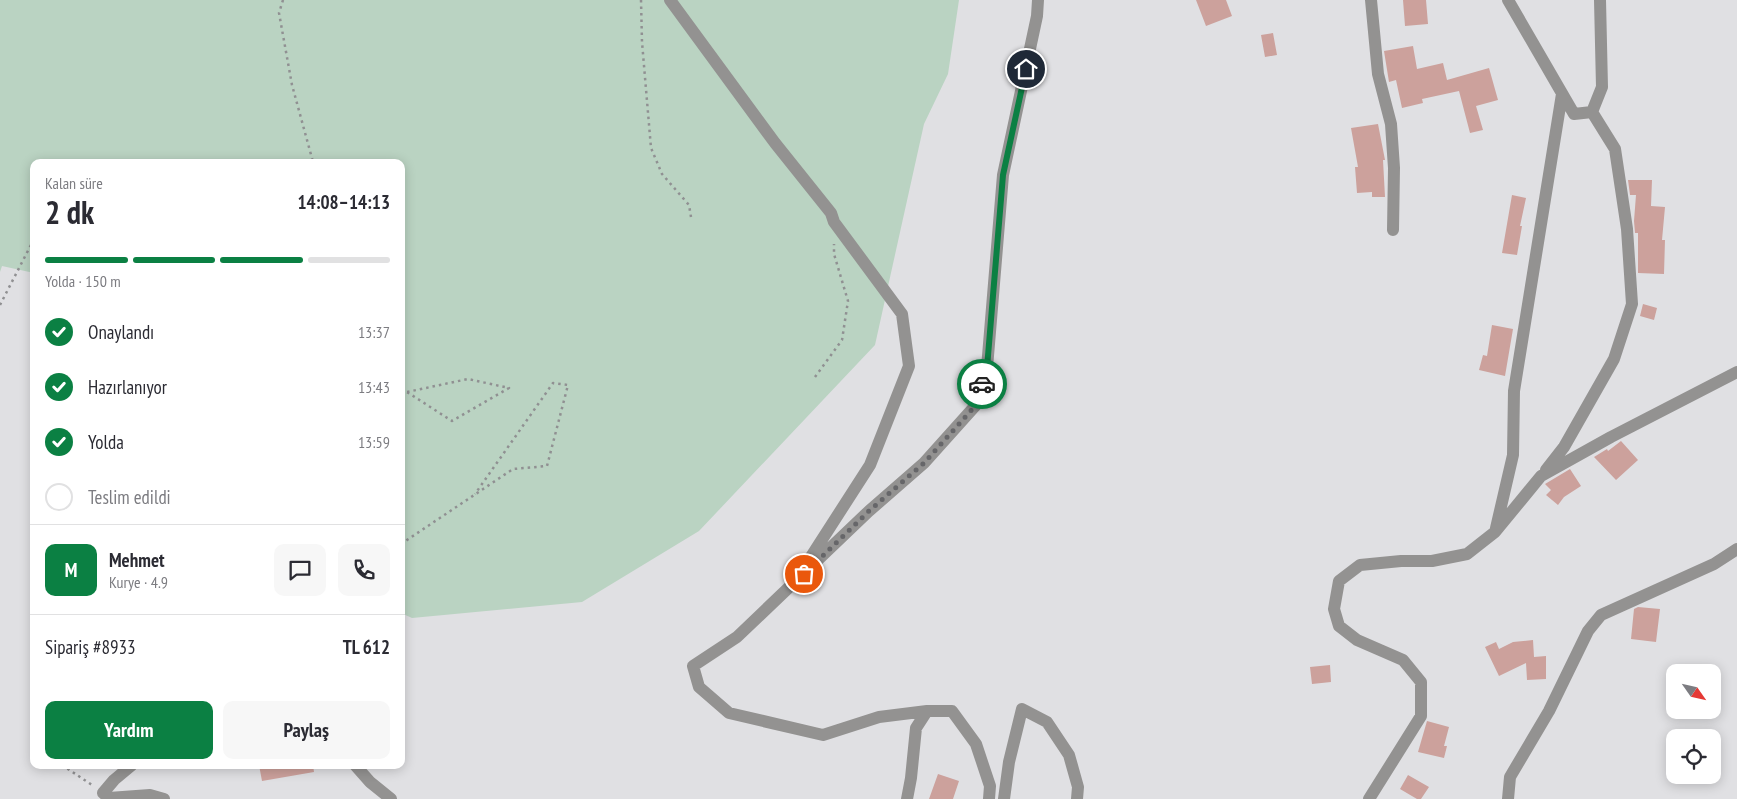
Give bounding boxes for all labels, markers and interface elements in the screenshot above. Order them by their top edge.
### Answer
pin [1005,48,1047,90]
icon: home [1012,55,1040,83]
text: Kalan süre [45,173,103,193]
text: 14:08–14:13 [297,190,390,214]
text: 2 dk [45,191,94,233]
text: Yolda · 150 m [45,271,121,291]
icon: check [45,318,73,346]
text: Onaylandı [88,320,154,344]
text: 13:37 [358,322,390,342]
courier [957,359,1007,409]
icon: car [968,370,996,398]
icon: check [45,373,73,401]
text: Hazırlanıyor [88,375,167,399]
text: 13:43 [358,377,390,397]
icon: check [45,428,73,456]
text: Yolda [88,430,124,454]
text: 13:59 [358,432,390,452]
text: Teslim edildi [88,485,171,509]
button: chat [274,544,326,596]
button: phone [338,544,390,596]
text: Mehmet [109,548,165,572]
pin [783,553,825,595]
text: M [65,558,77,582]
icon: bag [790,560,818,588]
text: Kurye · 4.9 [109,572,168,592]
text: Sipariş #8933 [45,635,136,659]
text: TL 612 [343,635,390,659]
north arrow [1666,664,1721,719]
map controls [1666,664,1721,784]
button: Yardım [45,701,213,759]
button: Paylaş [223,701,390,759]
button: locate [1666,729,1721,784]

